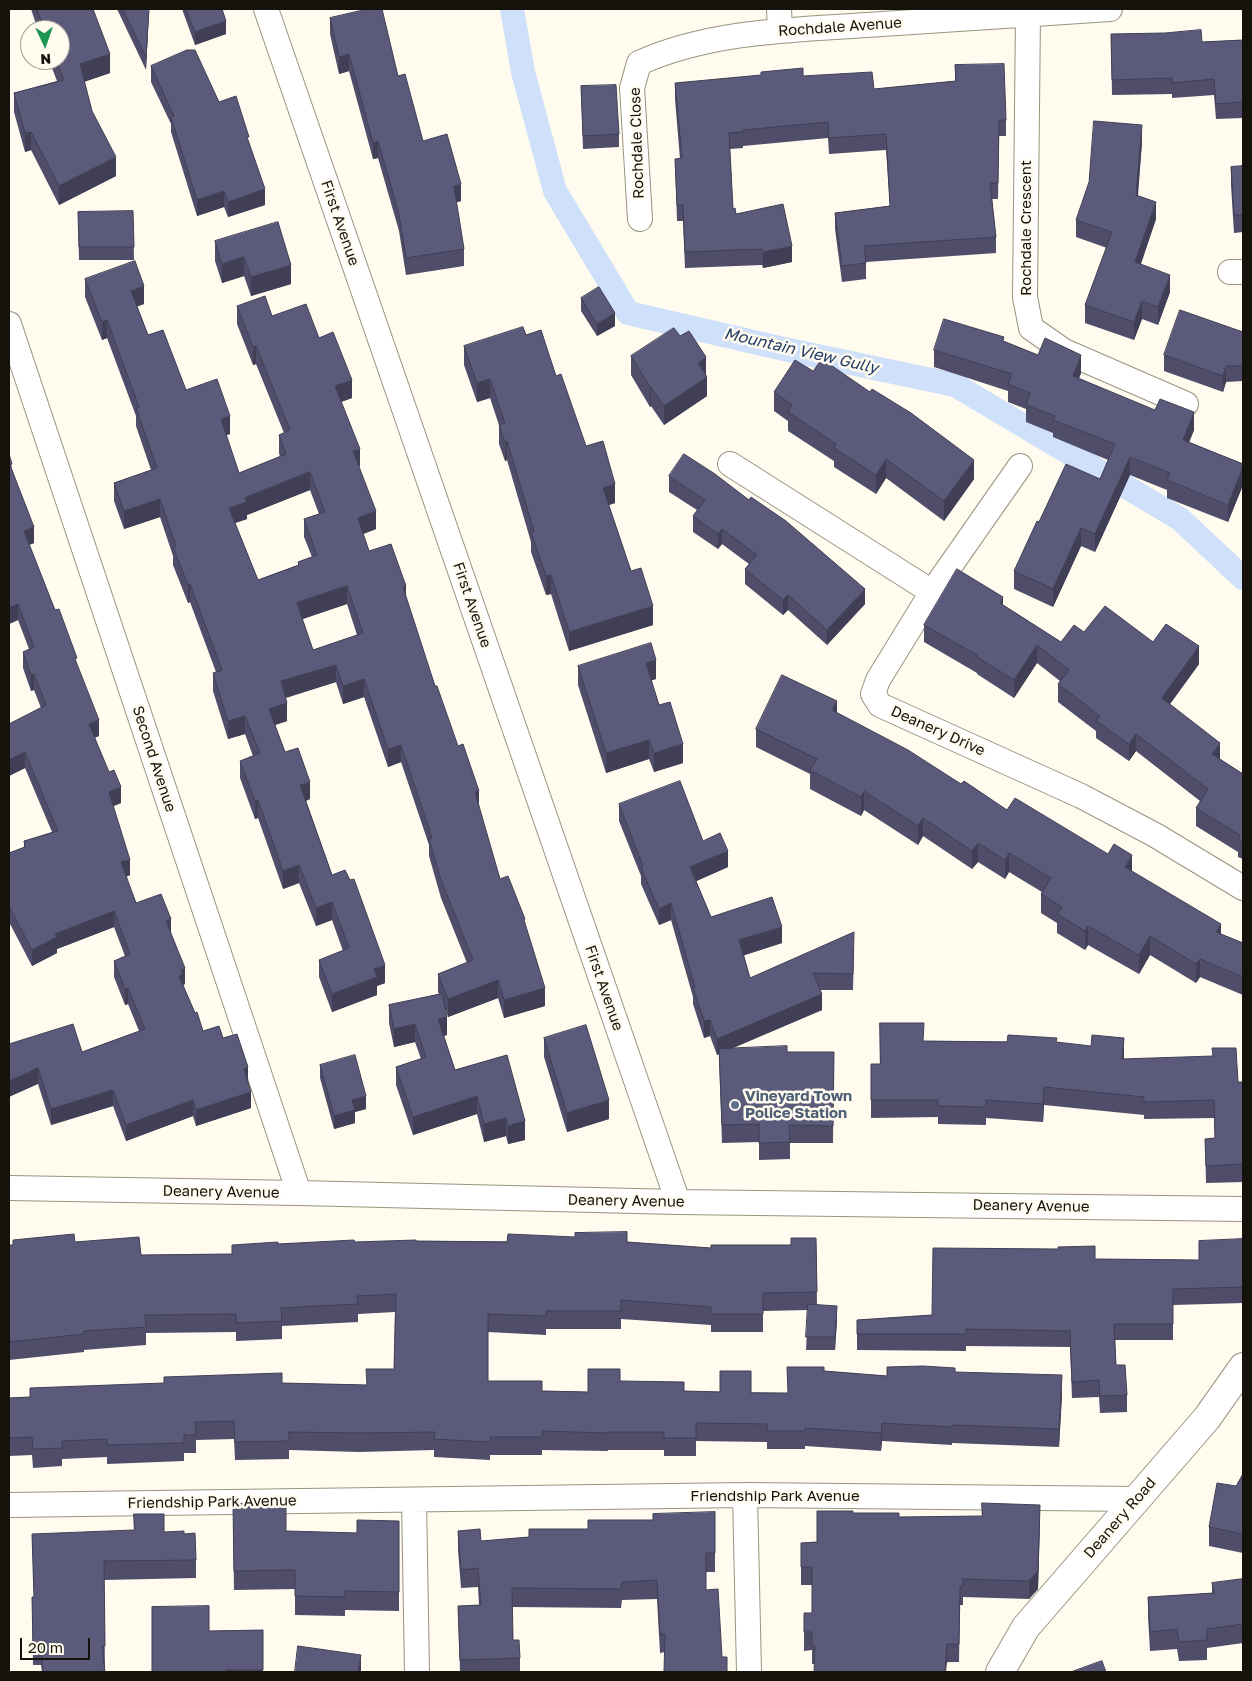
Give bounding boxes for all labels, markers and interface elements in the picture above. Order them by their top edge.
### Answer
street label: Rochdale Avenue [777,14,903,40]
north arrow [20,20,70,70]
text: N [40,51,52,68]
street label: Rochdale Close [626,87,648,199]
street label: Rochdale Crescent [1017,160,1035,296]
street label: First Avenue [317,178,363,268]
water label: Mountain View Gully [722,324,880,378]
street label: First Avenue [449,560,495,650]
street label: Deanery Drive [888,702,988,760]
street label: Second Avenue [128,704,180,814]
street label: First Avenue [581,943,627,1033]
place label: Vineyard Town Police Station [745,1087,852,1122]
marker: Vineyard Town Police Station [729,1099,741,1111]
street label: Deanery Avenue [162,1182,280,1202]
street label: Deanery Avenue [567,1191,685,1211]
street label: Deanery Avenue [972,1196,1090,1216]
street label: Deanery Road [1080,1474,1160,1562]
street label: Friendship Park Avenue [690,1487,860,1505]
street label: Friendship Park Avenue [127,1492,297,1512]
scale bar [22,1628,92,1660]
text: 20 m [28,1638,63,1656]

